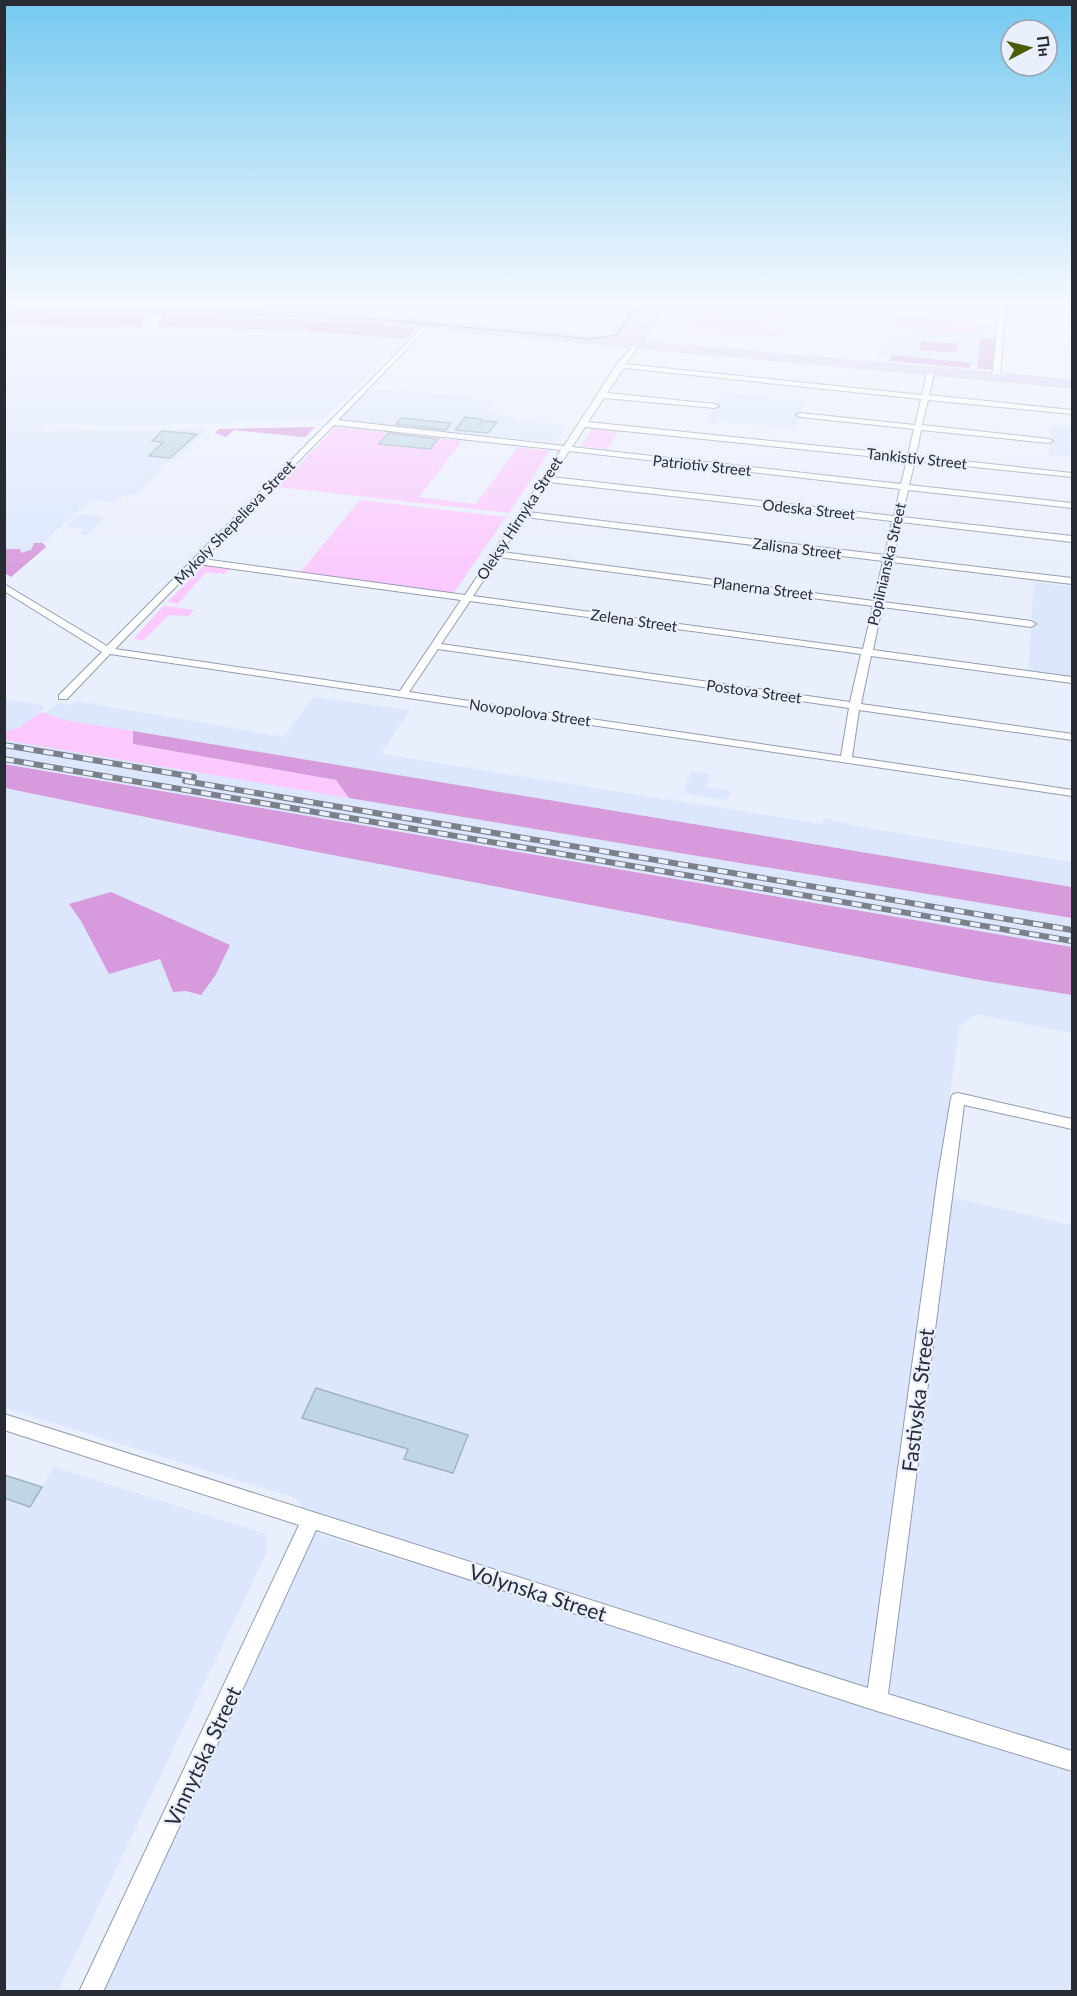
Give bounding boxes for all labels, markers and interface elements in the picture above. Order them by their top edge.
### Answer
north arrow [999,18,1059,78]
text: Пн [1034,35,1055,58]
street label: Tankistiv Street [866,444,969,472]
street label: Patriotiv Street [652,451,753,479]
street label: Oleksy Hirnyka Street [472,453,566,583]
street label: Mykoly Shepelieva Street [170,456,298,588]
street label: Odeska Street [762,495,857,523]
street label: Popilnianska Street [863,500,909,627]
street label: Zalisna Street [752,534,843,562]
street label: Planerna Street [712,573,815,603]
street label: Zelena Street [590,605,679,635]
street label: Postova Street [705,675,803,707]
street label: Novopolova Street [468,695,593,730]
street label: Fastivska Street [896,1326,938,1473]
street label: Volynska Street [466,1558,610,1626]
street label: Vinnytska Street [159,1682,246,1830]

